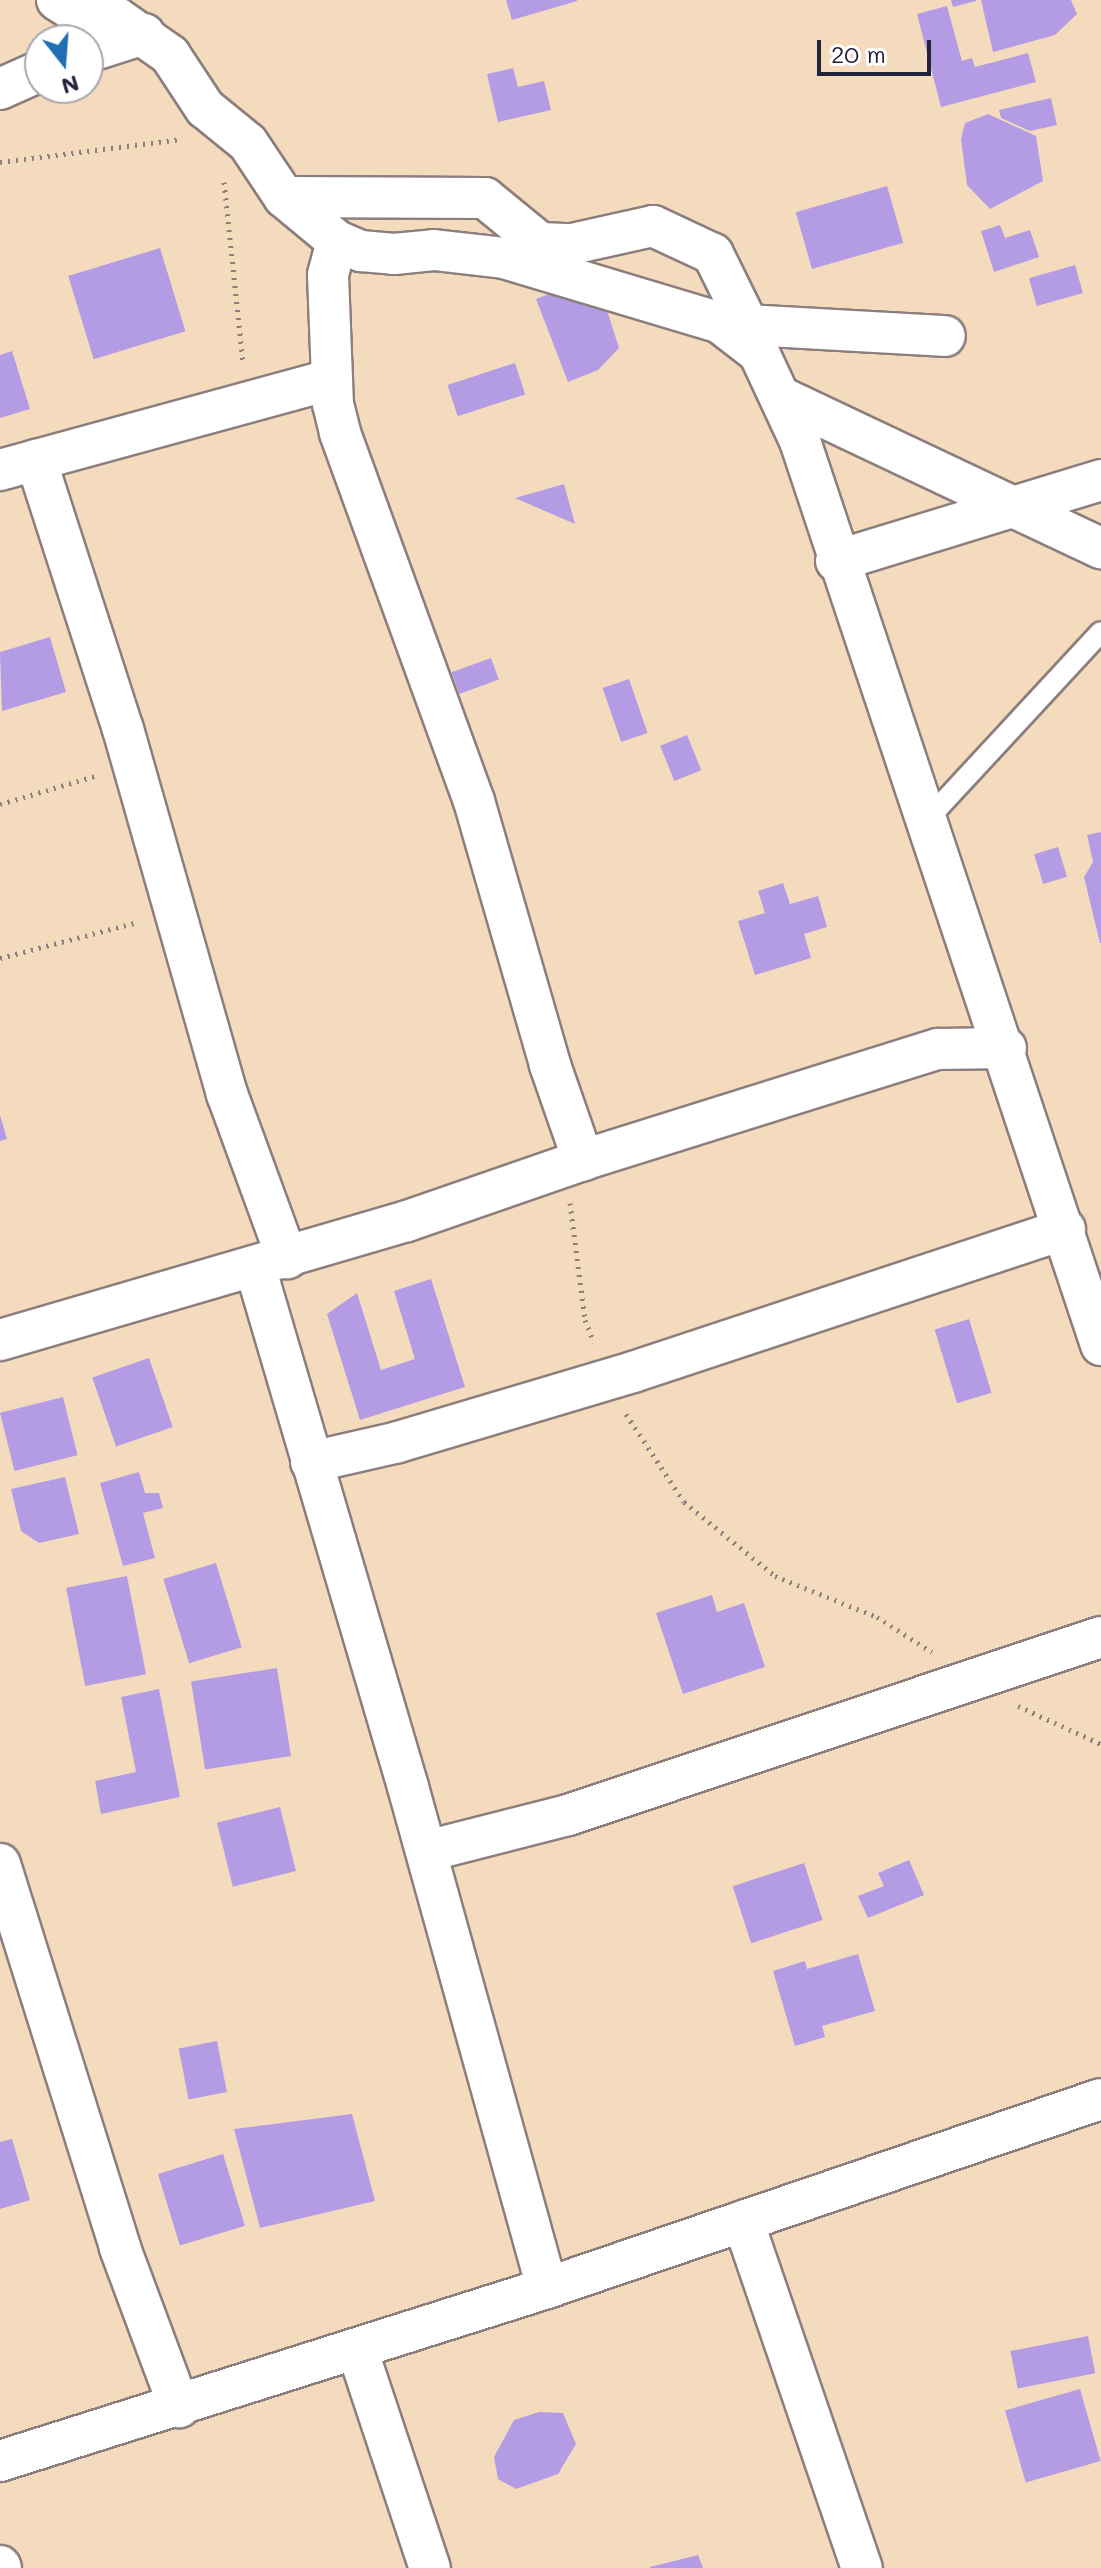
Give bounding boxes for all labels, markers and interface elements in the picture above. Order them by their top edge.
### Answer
north arrow [24,24,104,104]
scale bar [821,24,935,74]
text: 20 m [831,38,886,69]
text: N [58,69,83,102]

